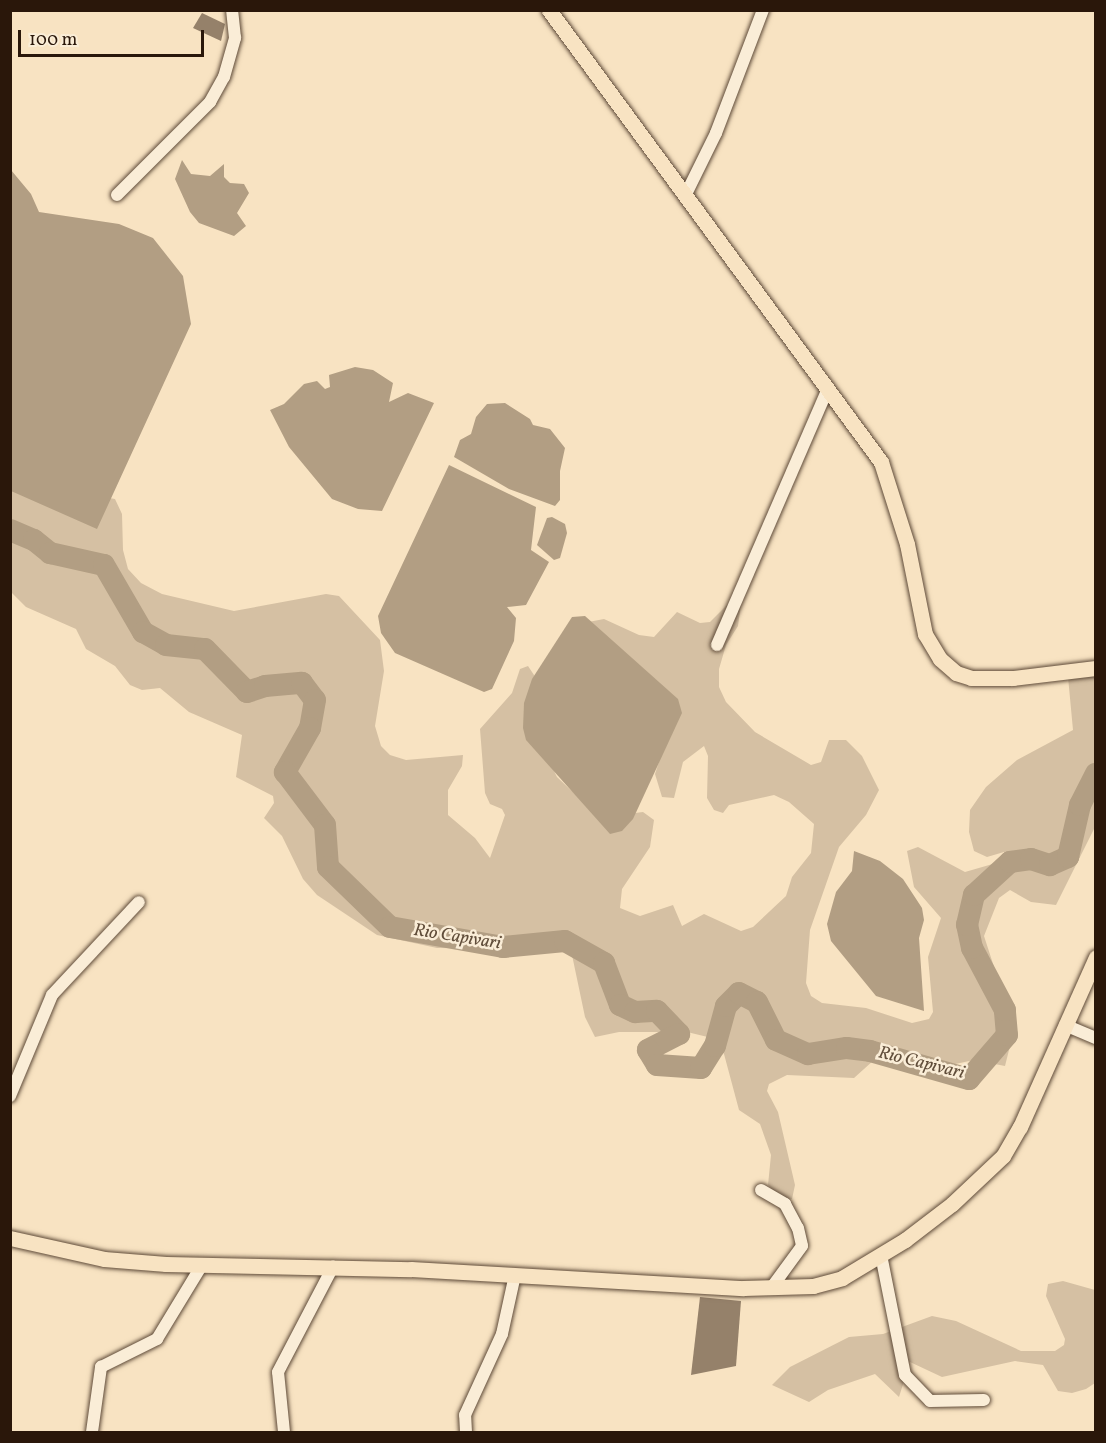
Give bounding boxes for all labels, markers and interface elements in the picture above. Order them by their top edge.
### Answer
scale bar [21,18,207,56]
text: 100 m [29,28,78,53]
water label: Rio Capivari [412,920,502,956]
water label: Rio Capivari [876,1043,966,1085]

